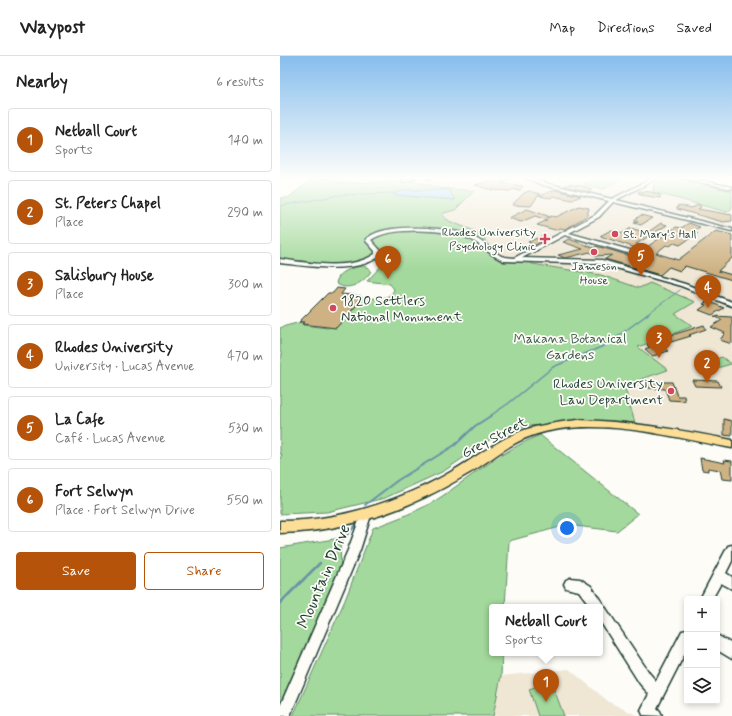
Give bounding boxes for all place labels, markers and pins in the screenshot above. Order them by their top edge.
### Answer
place label: Rhodes University Psychology Clinic [442,225,536,256]
place label: St. Mary's Hall [623,227,696,243]
marker: St. Mary's Hall [610,229,620,239]
marker: Rhodes University Psychology Clinic [539,233,551,245]
pin: 5 [628,243,654,276]
pin: 6 [375,246,401,279]
marker: Jameson House [589,247,599,257]
place label: Jameson House [571,259,617,289]
pin: 4 [695,275,721,308]
place label: 1820 Settlers National Monument [341,292,463,326]
marker: 1820 Settlers National Monument [328,303,338,313]
pin: 3 [646,325,672,358]
pin: 2 [694,350,720,383]
place label: Rhodes University Law Department [553,375,663,409]
marker: Rhodes University Law Department [666,386,676,396]
pin: 1 [533,669,559,702]

